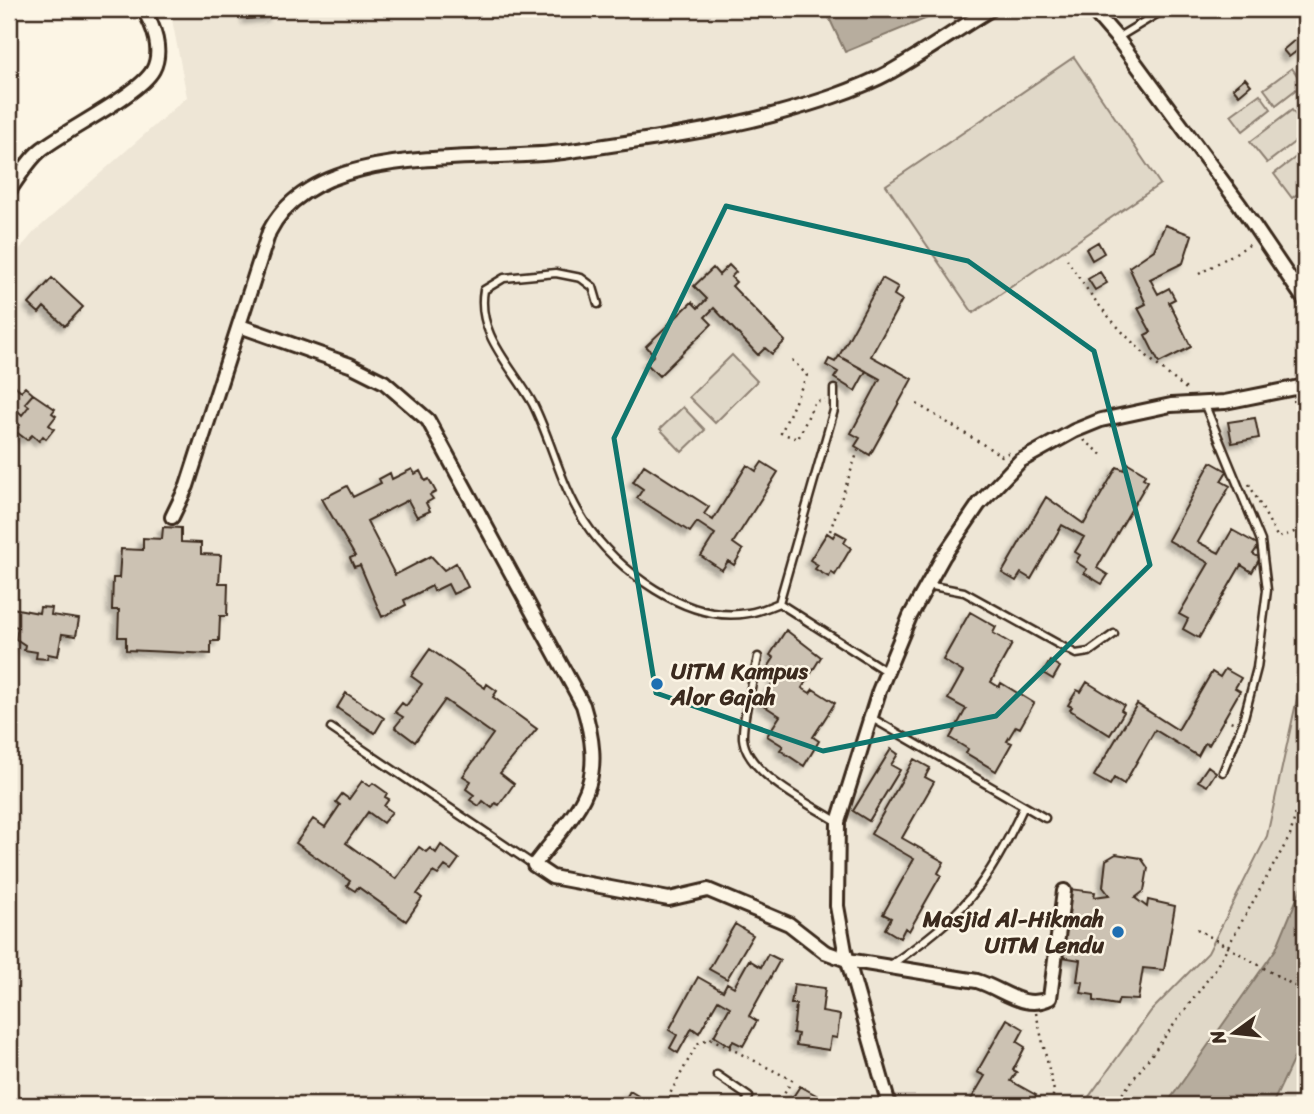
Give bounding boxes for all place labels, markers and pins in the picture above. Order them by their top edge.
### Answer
place label: UiTM Kampus Alor Gajah [670,651,809,718]
marker: UiTM Kampus Alor Gajah [649,676,665,692]
place label: Masjid Al-Hikmah UiTM Lendu [922,899,1105,966]
marker: Masjid Al-Hikmah UiTM Lendu [1110,924,1126,940]

